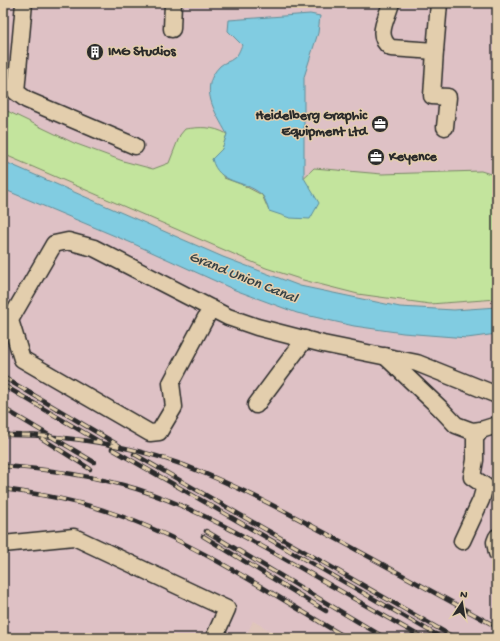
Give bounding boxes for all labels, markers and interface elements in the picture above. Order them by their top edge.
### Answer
building icon: IMG Studios [85,42,105,62]
place label: IMG Studios [108,44,177,61]
place label: Heidelberg Graphic Equipment Ltd [256,108,369,141]
office icon: Heidelberg Graphic Equipment Ltd [370,114,390,134]
office icon: Keyence [366,147,386,167]
place label: Keyence [388,149,437,166]
water label: Grand Union Canal [186,248,301,309]
north arrow [442,583,482,623]
text: N [459,589,468,602]

